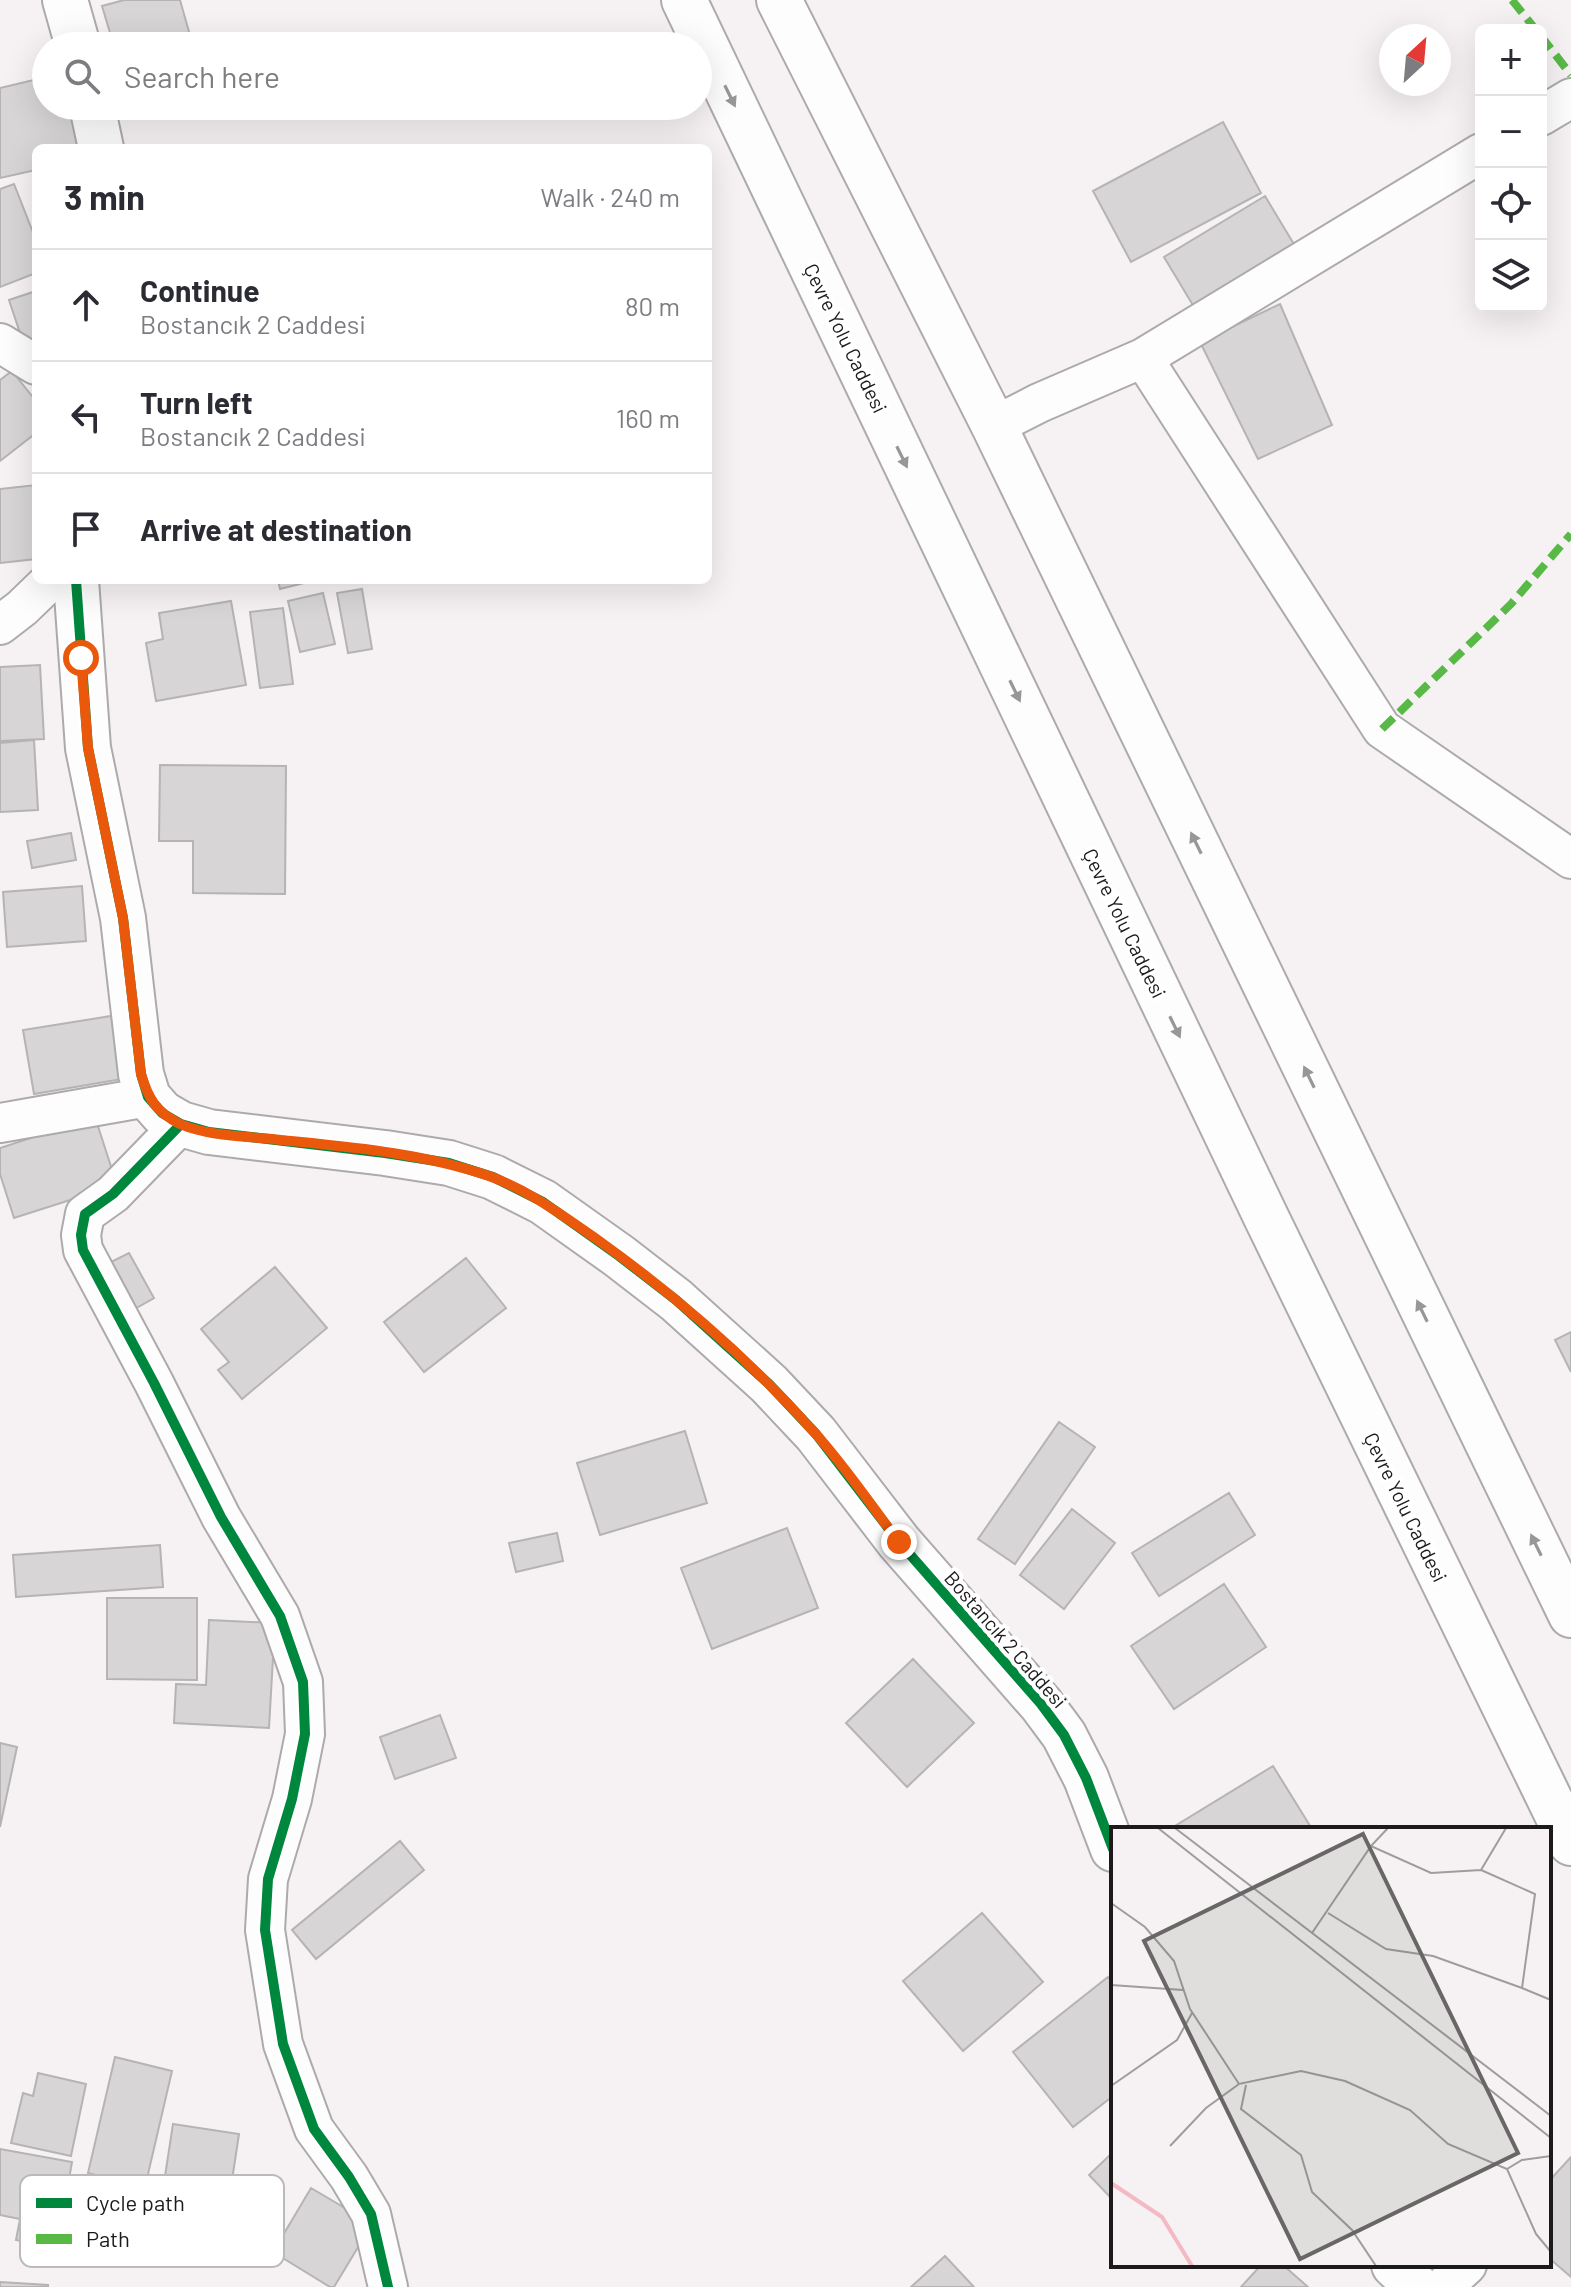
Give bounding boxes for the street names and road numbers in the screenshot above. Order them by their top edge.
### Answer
street label: Çevre Yolu Caddesi [799,259,893,417]
street label: Çevre Yolu Caddesi [1078,844,1172,1002]
street label: Çevre Yolu Caddesi [1359,1428,1453,1586]
street label: Bostancık 2 Caddesi [940,1566,1072,1712]

